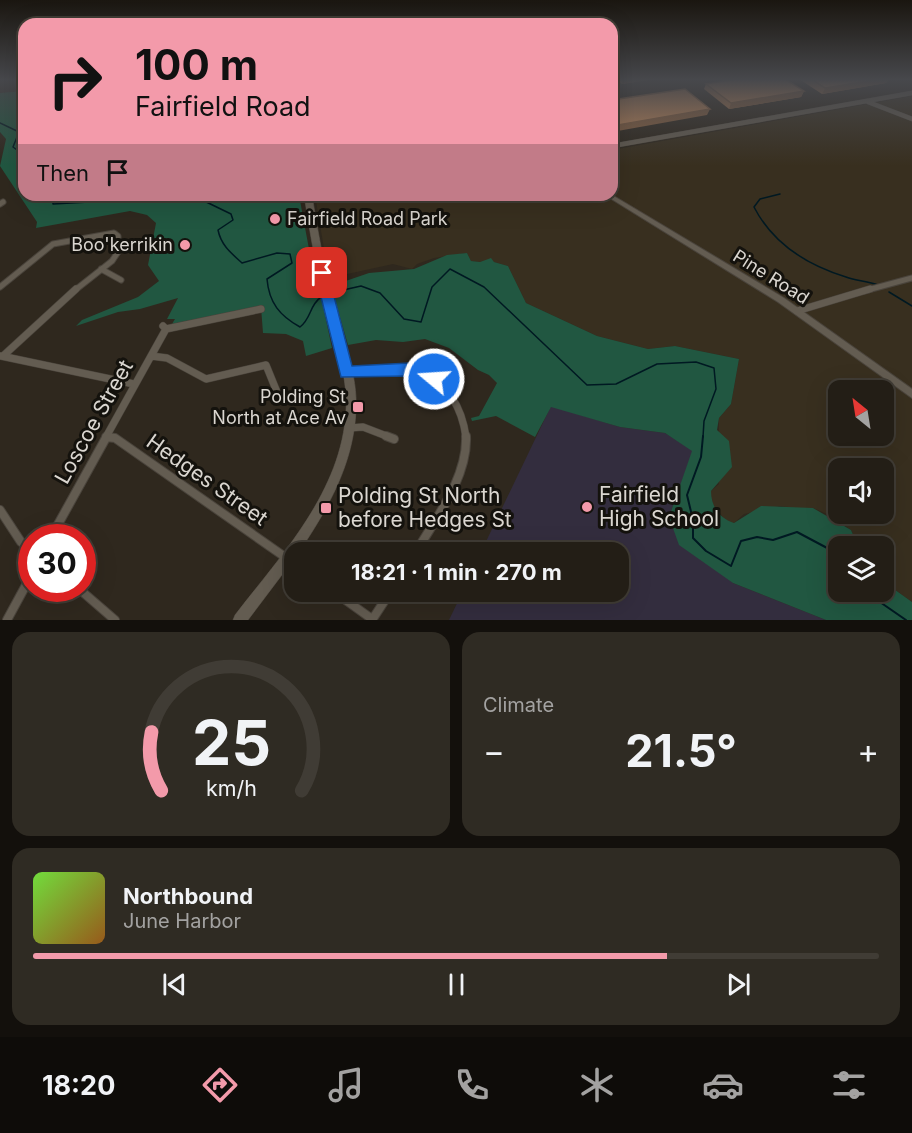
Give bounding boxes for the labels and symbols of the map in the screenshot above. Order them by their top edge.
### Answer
place label: Fairfield Road Park [287,208,448,229]
marker: Fairfield Road Park [268,212,282,226]
place label: Boo'kerrikin [71,234,173,255]
marker: Boo'kerrikin [178,238,192,252]
street label: Pine Road [729,245,813,308]
pin [296,247,347,298]
position arrow [402,347,466,411]
street label: Loscoe Street [49,355,138,488]
north arrow [828,380,894,446]
place label: Polding St North at Ace Av [212,386,346,428]
marker: Polding St North at Ace Av [351,400,365,414]
street label: Hedges Street [142,429,273,531]
place label: Fairfield High School [599,482,719,531]
place label: Polding St North before Hedges St [338,483,512,532]
marker: Fairfield High School [580,500,594,514]
marker: Polding St North before Hedges St [319,501,333,515]
speed limit sign: 30 [18,524,96,602]

